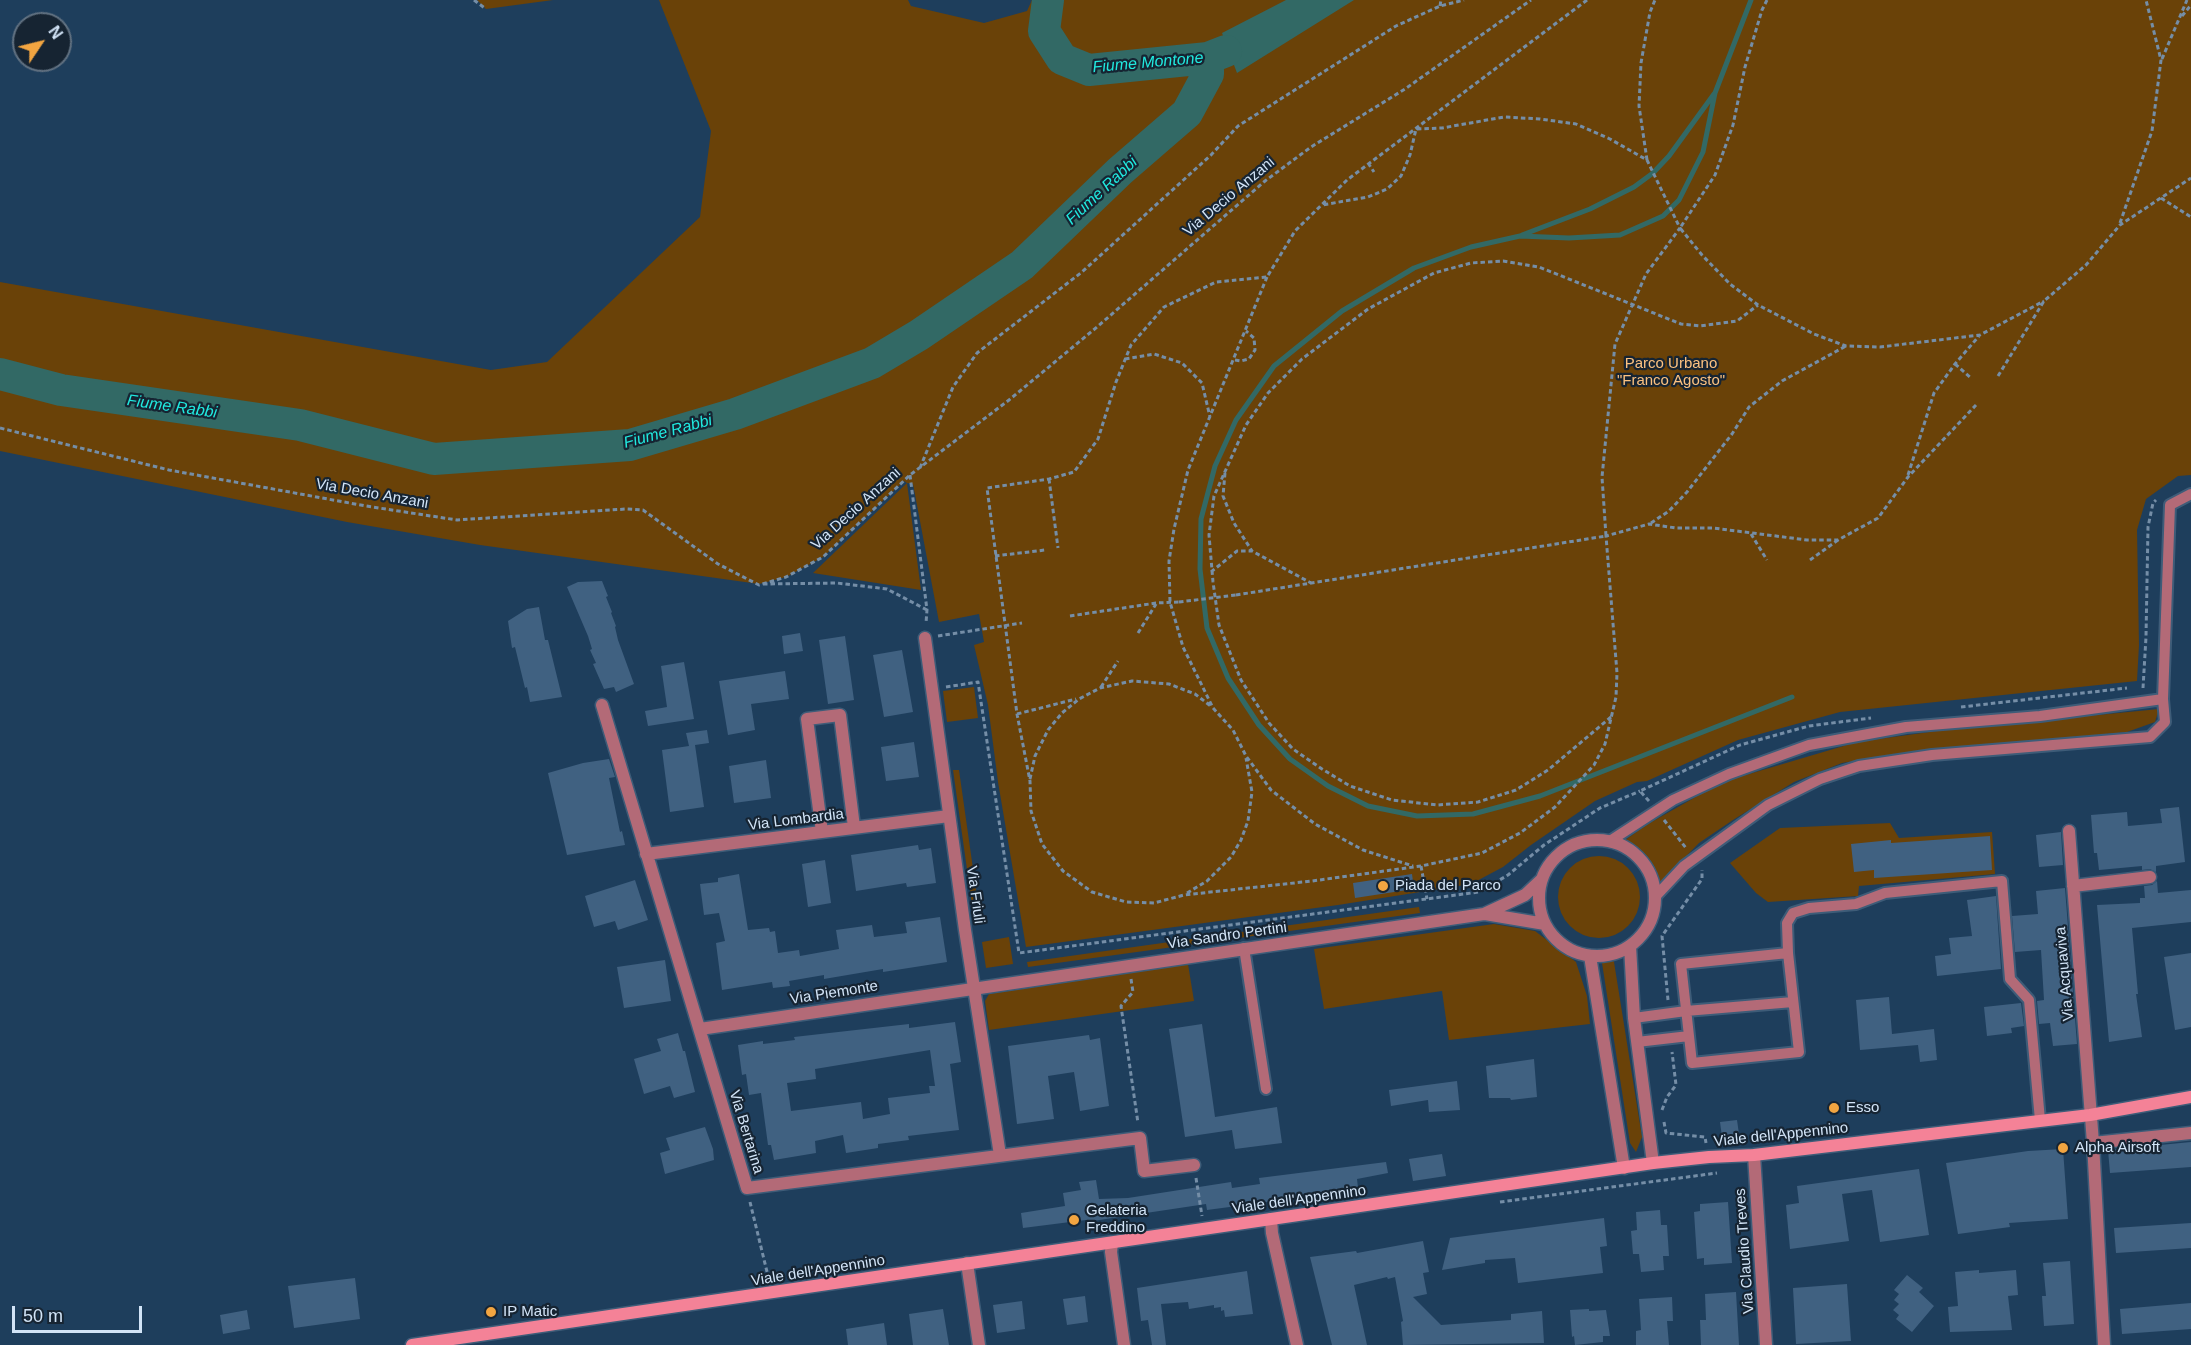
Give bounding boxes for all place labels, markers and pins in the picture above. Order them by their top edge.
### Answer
place label: Piada del Parco [1395,877,1501,895]
marker: Piada del Parco [1376,879,1390,893]
place label: Esso [1846,1099,1879,1117]
marker: Esso [1827,1101,1841,1115]
place label: Alpha Airsoft [2075,1139,2160,1157]
marker: Alpha Airsoft [2056,1141,2070,1155]
place label: Gelateria Freddino [1086,1202,1147,1237]
marker: Gelateria Freddino [1067,1213,1081,1227]
place label: IP Matic [503,1303,557,1321]
marker: IP Matic [484,1305,498,1319]

